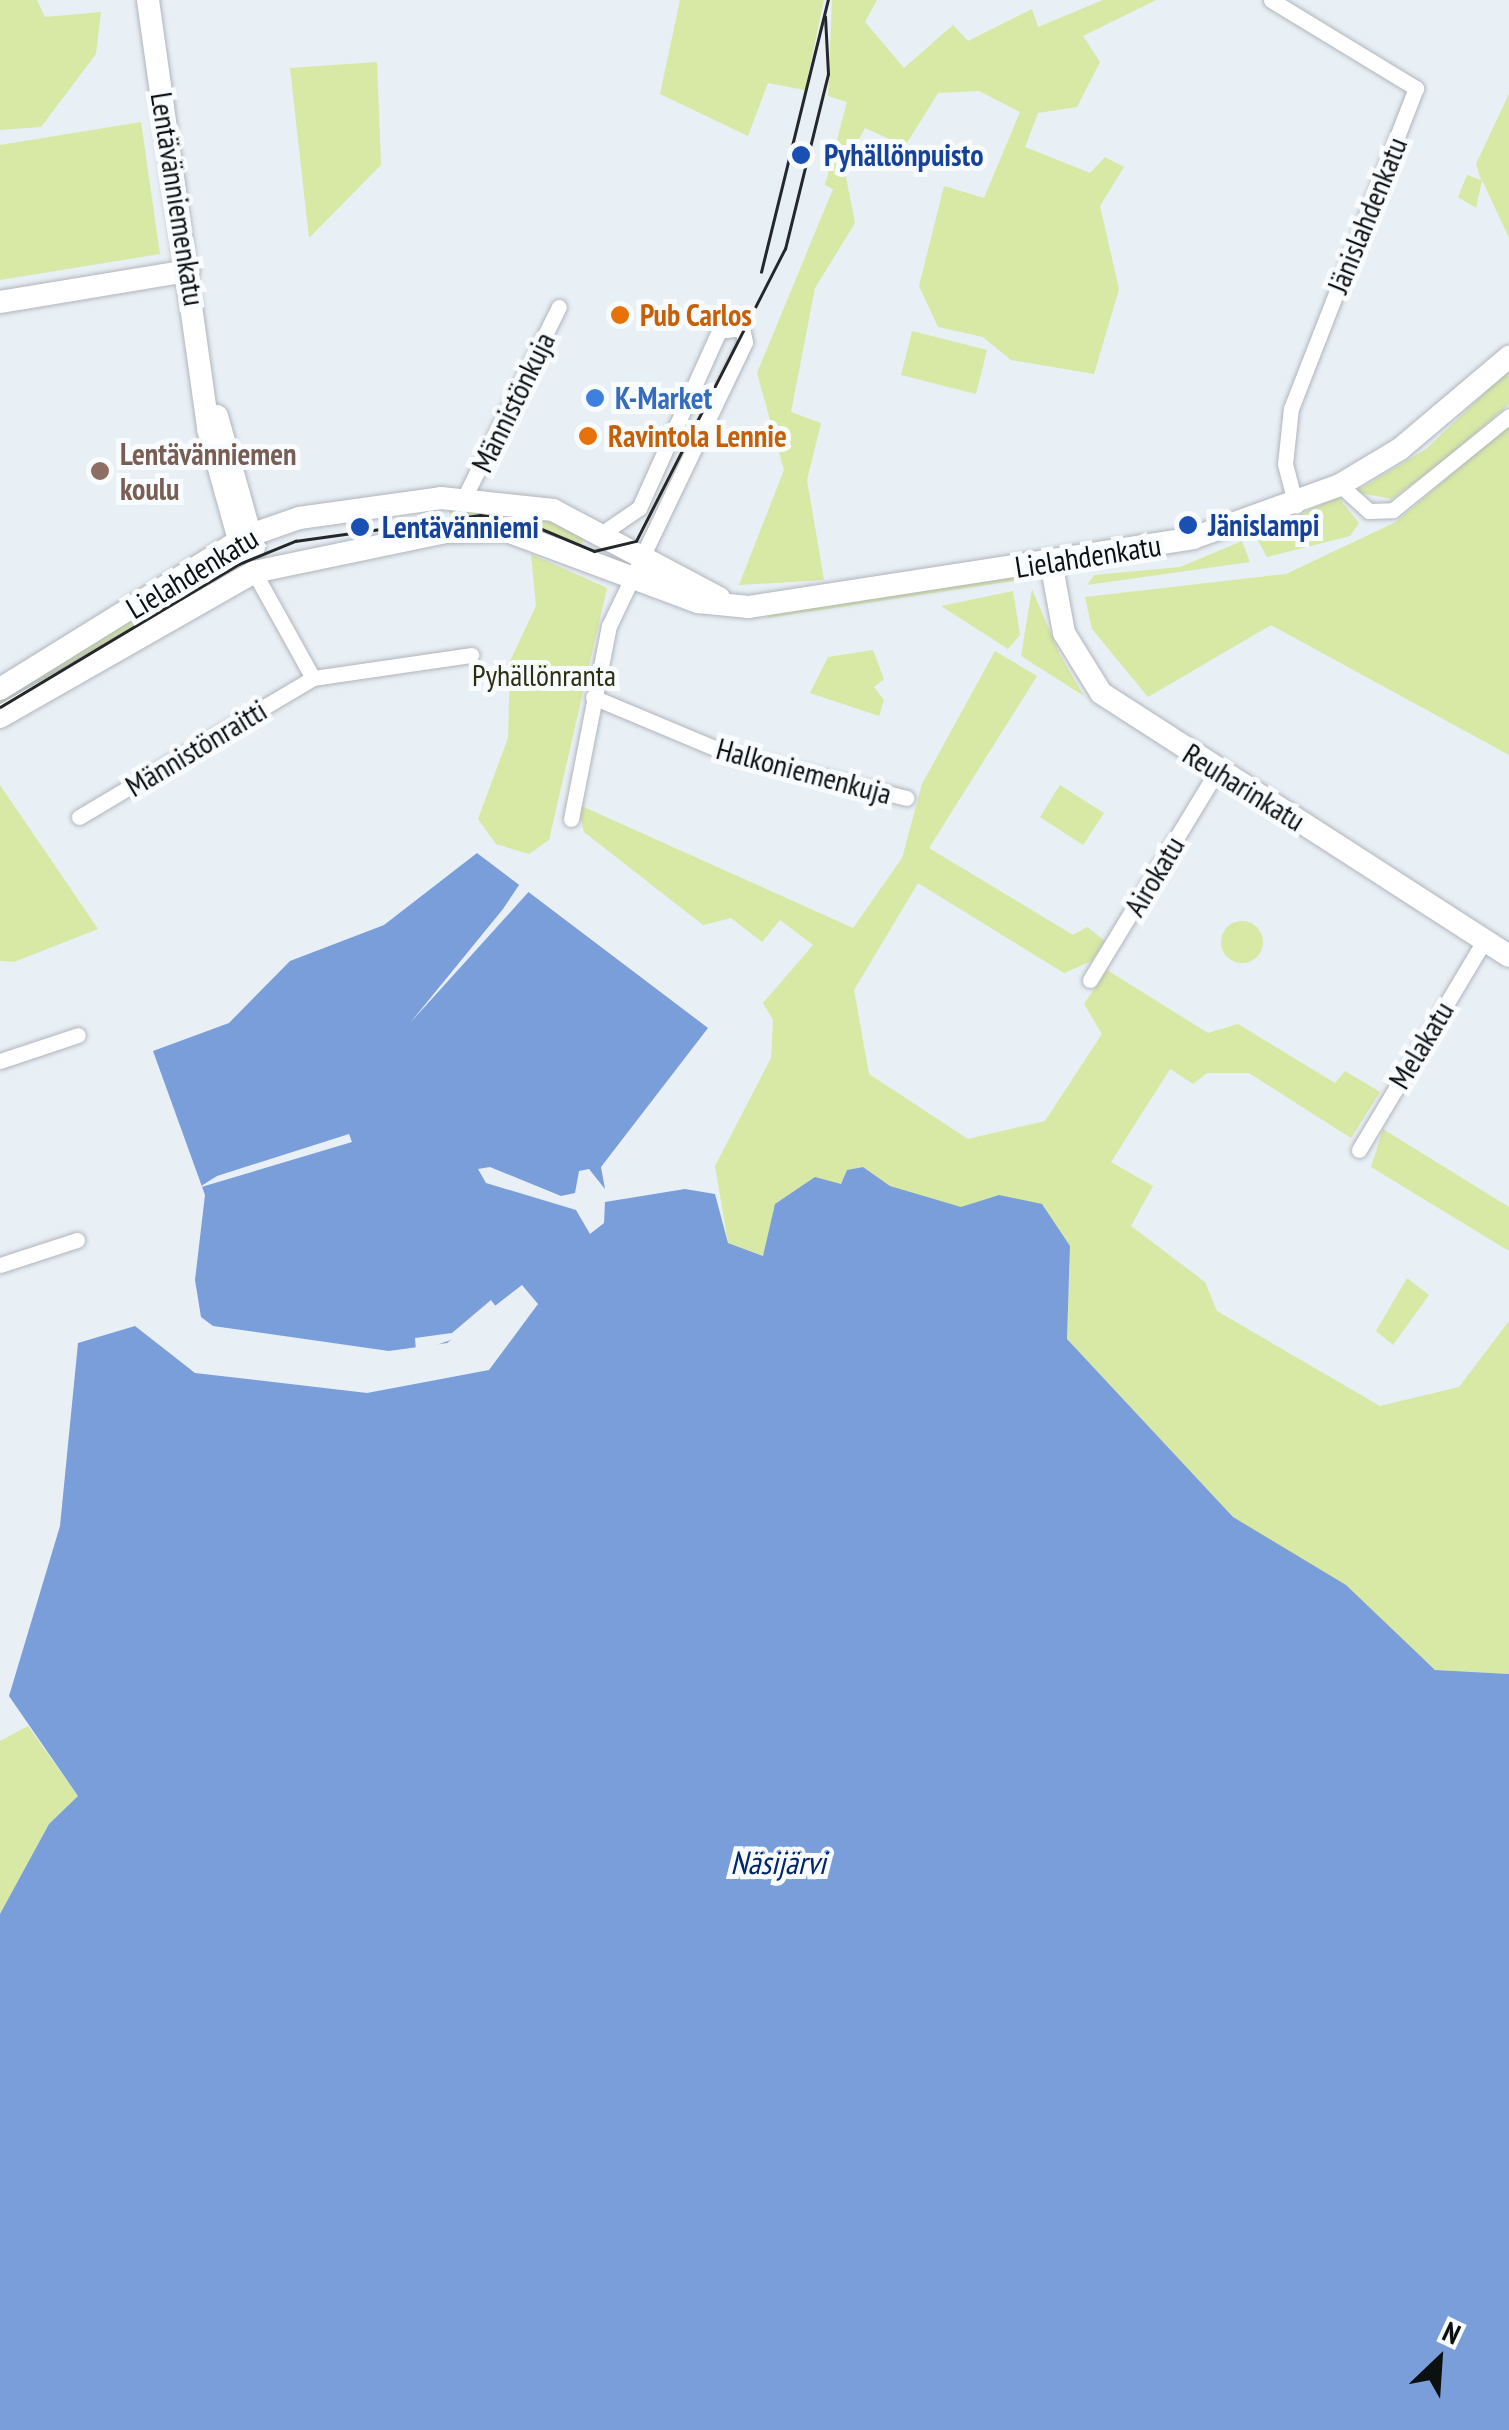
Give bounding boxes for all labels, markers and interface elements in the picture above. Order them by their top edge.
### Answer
street label: Lentävänniemenkatu [143,90,213,308]
street label: Jänislahdenkatu [1319,132,1415,298]
place label: Pyhällönpuisto [824,137,984,173]
marker: Pyhällönpuisto [788,142,814,168]
place label: Pub Carlos [640,297,752,333]
marker: Pub Carlos [609,304,631,326]
street label: Männistönkuja [464,326,562,478]
place label: K-Market [615,380,712,416]
marker: K-Market [584,387,606,409]
place label: Ravintola Lennie [608,418,787,454]
marker: Ravintola Lennie [577,425,599,447]
place label: Lentävänniemen koulu [120,436,296,506]
marker: Lentävänniemen koulu [89,460,111,482]
place label: Jänislampi [1208,507,1320,543]
place label: Lentävänniemi [382,509,539,545]
marker: Lentävänniemi [347,514,373,540]
marker: Jänislampi [1177,514,1199,536]
street label: Lielahdenkatu [120,520,264,626]
street label: Lielahdenkatu [1013,527,1163,585]
park label: Pyhällönranta [472,657,616,693]
street label: Männistönraitti [119,692,273,804]
street label: Halkoniemenkuja [713,730,895,812]
street label: Reuharinkatu [1177,736,1311,838]
street label: Airokatu [1116,830,1192,922]
street label: Melakatu [1381,995,1461,1095]
water label: Näsijärvi [730,1843,826,1881]
north arrow [1389,2310,1489,2410]
text: N [1437,2312,1467,2352]

